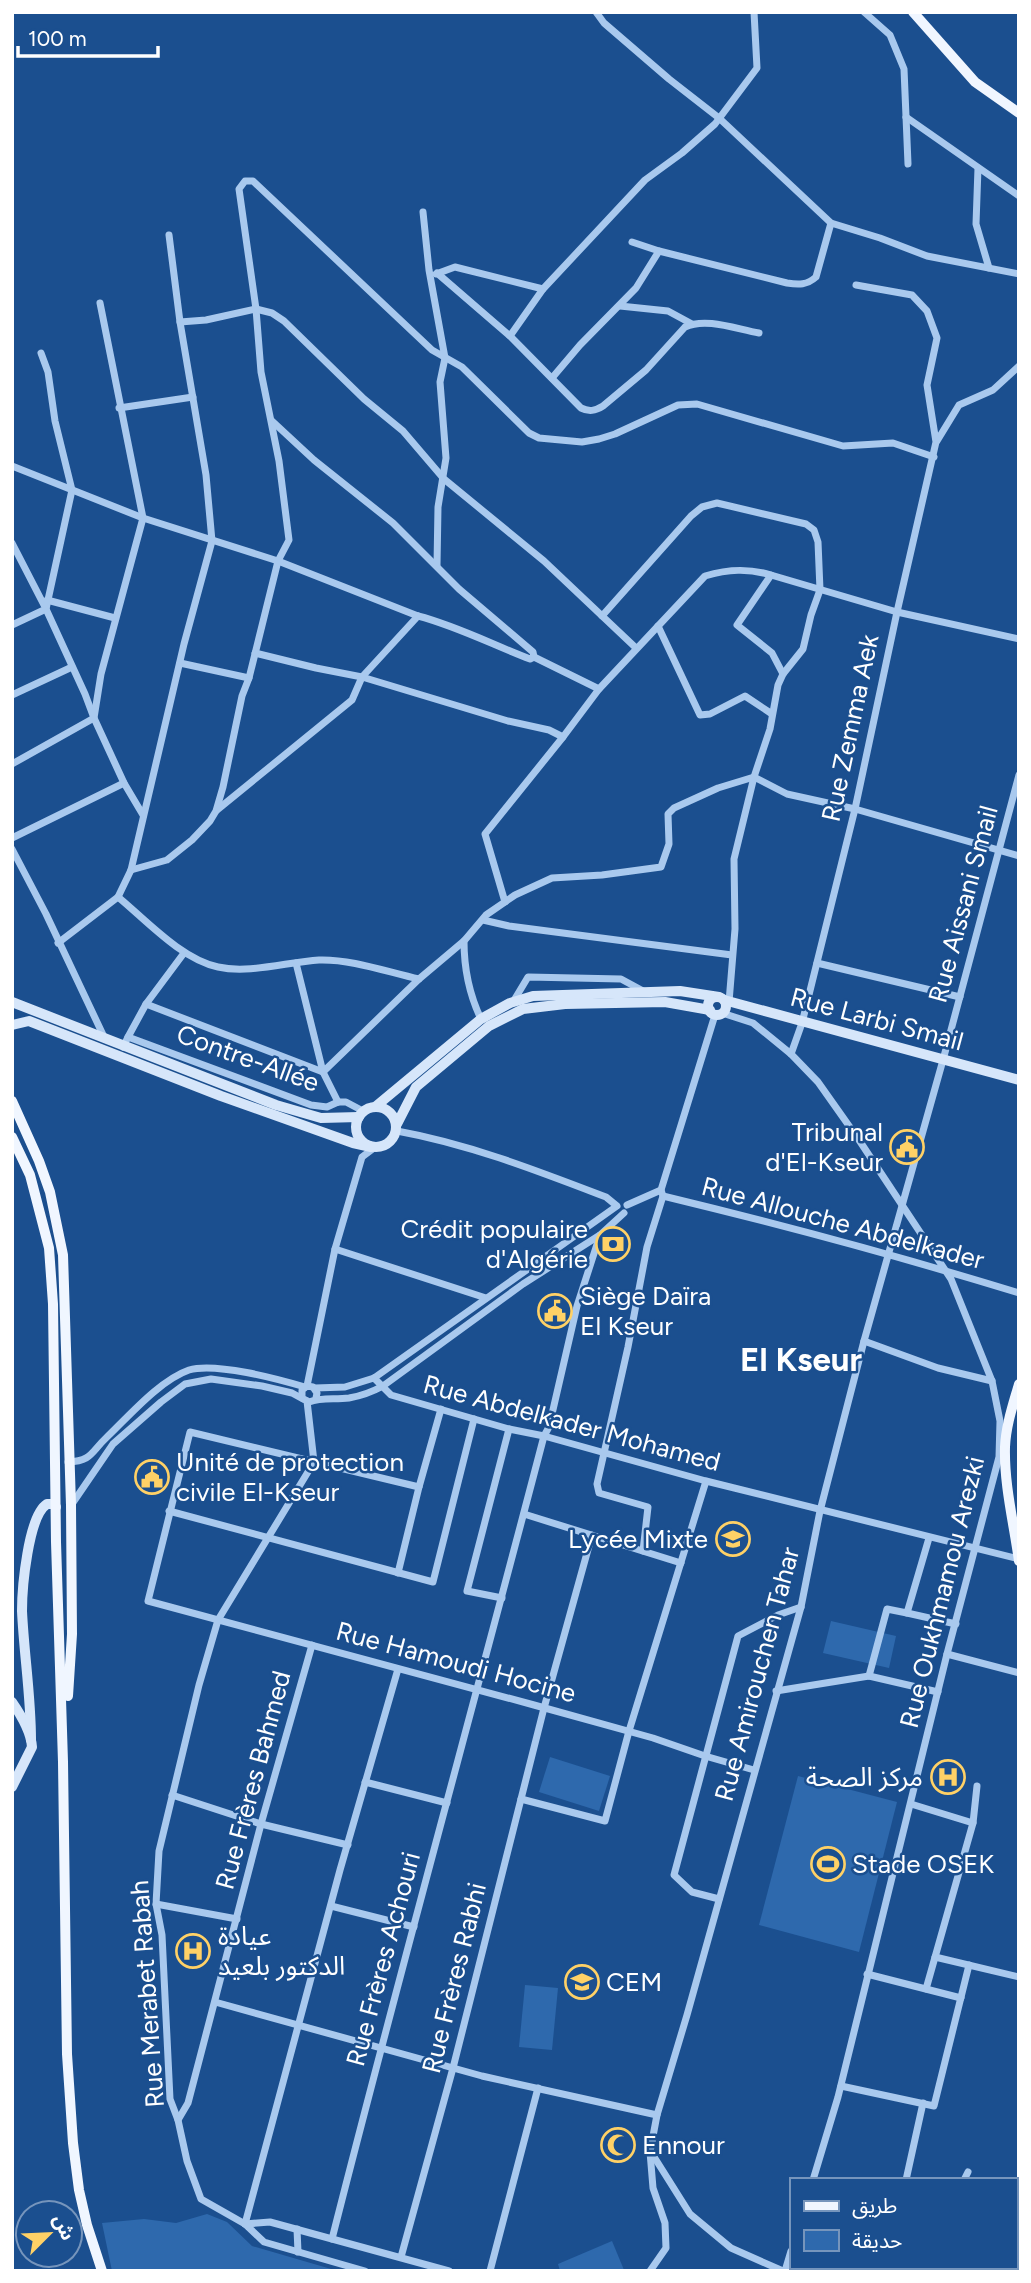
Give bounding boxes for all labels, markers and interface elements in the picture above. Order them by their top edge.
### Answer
scale bar [18,14,158,58]
text: 100 m [28,26,87,51]
street label: Rue Zemma Aek [815,631,886,824]
street label: Rue Aissani Smail [921,802,1005,1006]
street label: Rue Larbi Smail [787,981,967,1057]
street label: Contre-Allée [172,1017,324,1099]
place label: Tribunal d'El-Kseur [765,1116,883,1178]
public building icon: Tribunal d'El-Kseur [888,1128,926,1166]
street label: Rue Allouche Abdelkader [698,1170,988,1276]
place label: Crédit populaire d'Algérie [400,1213,588,1275]
bank icon: Crédit populaire d'Algérie [594,1225,632,1263]
place label: Siège Daïra El Kseur [580,1280,711,1342]
public building icon: Siège Daïra El Kseur [536,1292,574,1330]
district label: El Kseur [740,1340,863,1379]
street label: Rue Abdelkader Mohamed [420,1368,724,1478]
place label: Unité de protection civile El-Kseur [176,1446,404,1508]
street label: Rue Oukhmamou Arezki [893,1453,991,1731]
public building icon: Unité de protection civile El-Kseur [133,1458,171,1496]
school or university icon: Lycée Mixte [714,1520,752,1558]
place label: Lycée Mixte [568,1523,708,1555]
street label: Rue Amirouchen Tahar [708,1543,806,1805]
street label: Rue Hamoudi Hocine [333,1615,579,1709]
street label: Rue Frères Bahmed [208,1667,298,1893]
hospital icon: مركز الصحة [929,1758,967,1796]
place label: مركز الصحة [806,1761,923,1793]
sports icon: Stade OSEK [809,1845,847,1883]
place label: Stade OSEK [852,1848,994,1880]
street label: Rue Frères Achouri [339,1849,427,2069]
street label: Rue Merabet Rabah [123,1879,171,2109]
street label: Rue Frères Rabhi [415,1879,493,2077]
place label: عيادة الدكتور بلعيد [218,1920,345,1982]
hospital icon: عيادة الدكتور بلعيد [174,1932,212,1970]
school or university icon: CEM [563,1963,601,2001]
place label: CEM [606,1966,662,1998]
mosque icon: Ennour [599,2126,637,2164]
place label: Ennour [642,2129,725,2161]
legend [790,2178,1017,2269]
text: طريق [852,2193,897,2219]
north arrow [14,2199,84,2269]
text: ش [48,2211,80,2244]
text: حديقة [852,2228,902,2253]

